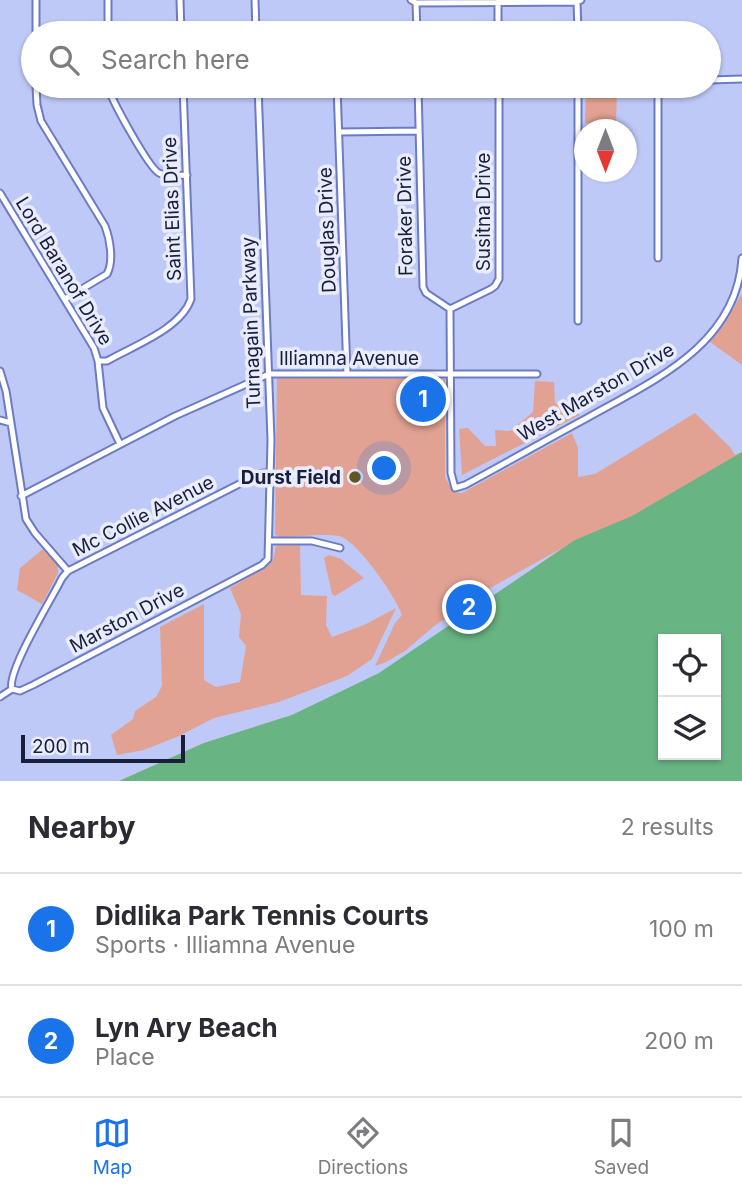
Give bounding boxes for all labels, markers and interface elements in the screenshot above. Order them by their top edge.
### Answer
search box [21,21,721,98]
icon: search [45,41,83,79]
text: Search here [101,44,250,75]
north arrow [574,119,637,182]
street label: Saint Elias Drive [158,137,186,281]
street label: Susitna Drive [472,153,495,271]
street label: Foraker Drive [392,156,418,276]
street label: Douglas Drive [313,167,341,293]
street label: Lord Baranof Drive [11,193,117,349]
street label: Turnagain Parkway [236,236,265,409]
street label: West Marston Drive [514,338,678,446]
street label: Illiamna Avenue [279,347,419,370]
pin: 1 [400,373,446,425]
your location [367,451,401,485]
place label: Durst Field [241,466,341,489]
marker: Durst Field [347,469,363,485]
street label: Mc Collie Avenue [68,470,218,562]
street label: Marston Drive [66,578,188,658]
pin: 2 [446,581,492,633]
map controls [658,634,721,760]
button: locate [658,634,721,697]
button: layers [658,697,721,760]
scale bar [21,732,186,764]
text: 200 m [32,735,90,758]
text: Nearby [28,809,136,845]
text: 2 results [621,813,714,841]
text: Didlika Park Tennis Courts [95,900,429,931]
text: 1 [46,915,56,943]
text: 100 m [649,915,714,943]
text: Sports · Illiamna Avenue [95,931,355,959]
text: Lyn Ary Beach [95,1012,278,1043]
text: 2 [44,1027,58,1055]
text: 200 m [644,1027,714,1055]
text: Place [95,1043,155,1071]
tab: Map [93,1114,132,1179]
tab: Directions [318,1114,408,1179]
tab: Saved [594,1114,649,1179]

